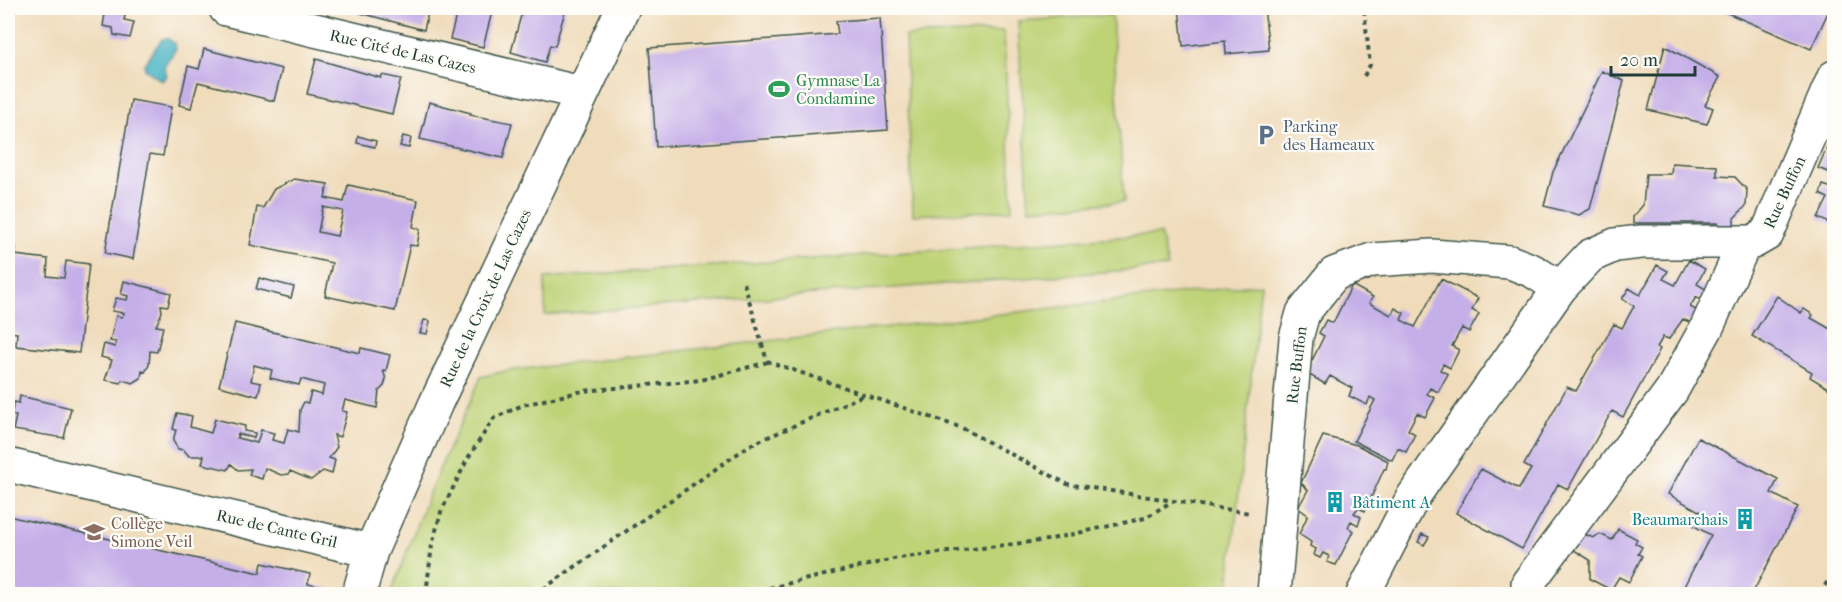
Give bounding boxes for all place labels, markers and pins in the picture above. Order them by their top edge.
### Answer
place label: Gymnase La Condamine [796,71,881,108]
sports icon: Gymnase La Condamine [767,77,791,101]
place label: Parking des Hameaux [1283,117,1376,154]
parking icon: Parking des Hameaux [1254,123,1278,147]
building icon: Bâtiment A [1323,490,1347,514]
place label: Bâtiment A [1352,493,1431,512]
building icon: Beaumarchais [1733,507,1757,531]
place label: Beaumarchais [1632,510,1728,529]
place label: Collège Simone Veil [111,514,193,551]
school or university icon: Collège Simone Veil [82,520,106,544]

